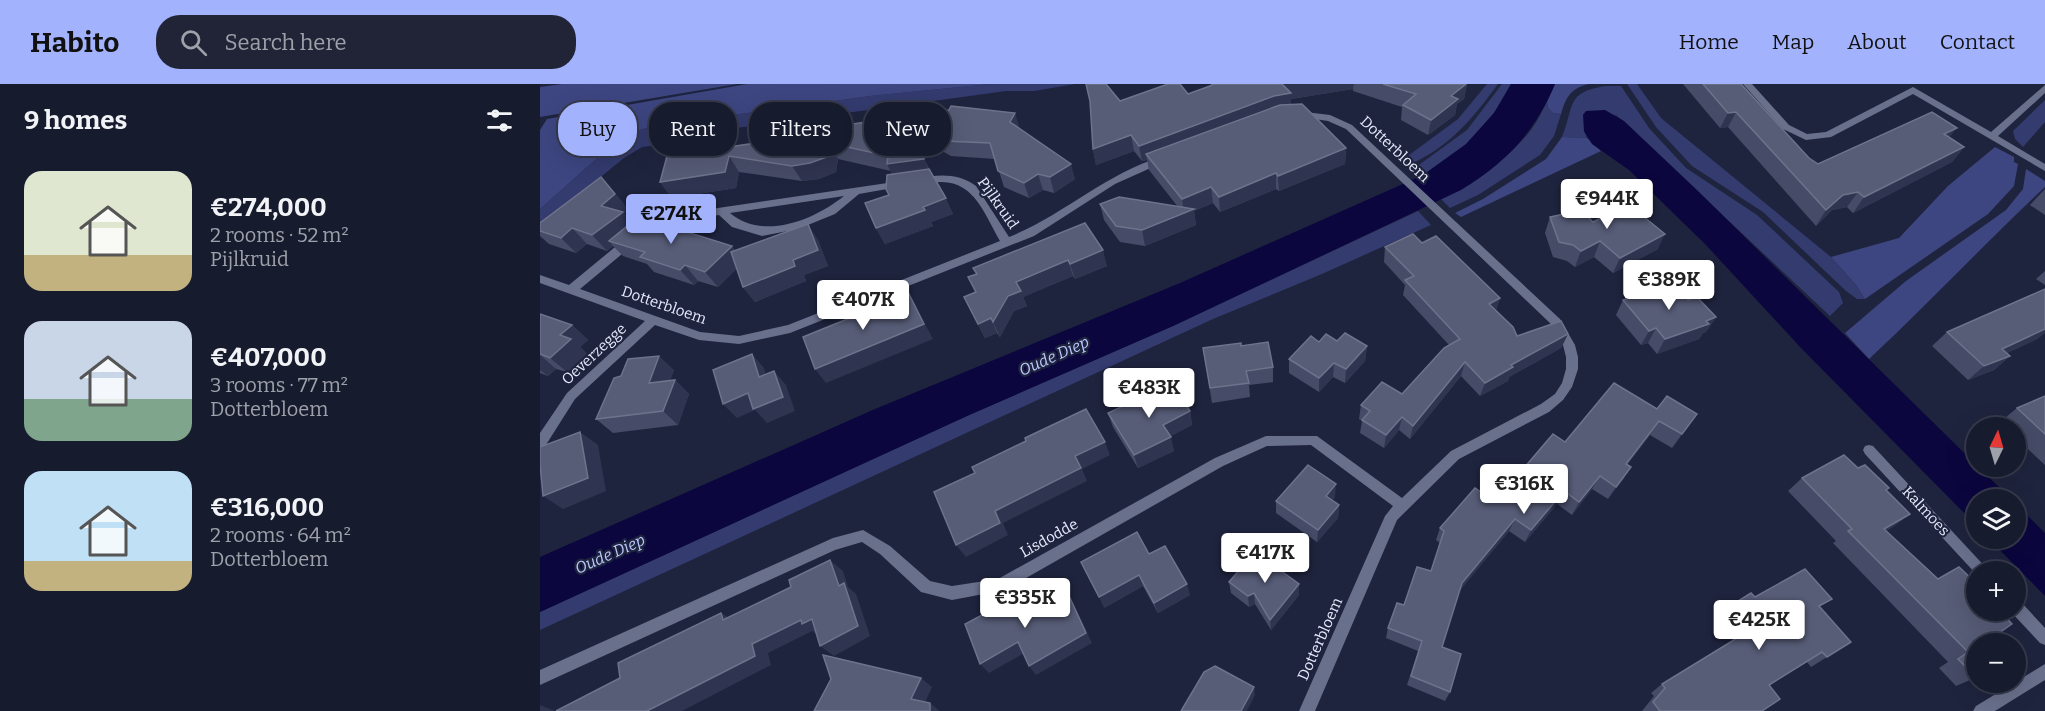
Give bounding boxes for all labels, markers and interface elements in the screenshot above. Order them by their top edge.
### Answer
search box [156,15,576,69]
text: Habito [30,26,120,59]
icon: search [177,26,210,59]
text: Search here [225,29,347,56]
text: Home [1679,29,1739,55]
text: Map [1772,29,1814,55]
text: About [1847,29,1907,55]
text: Contact [1940,29,2015,55]
chip: Buy [558,102,637,156]
chip: Rent [649,102,737,156]
chip: Filters [749,102,852,156]
chip: New [864,102,951,156]
icon: filters [483,104,516,137]
text: 9 homes [24,105,127,136]
street label: Dotterbloem [1356,112,1434,186]
street label: Pijlkruid [974,174,1022,232]
pin: €944K [1565,179,1649,230]
text: €944K [1575,186,1639,210]
text: €274,000 [210,192,327,223]
pin: €274K [629,194,713,245]
icon: home [72,195,144,267]
text: €274K [640,201,702,225]
text: 2 rooms · 52 m² [210,223,349,247]
text: Pijlkruid [210,247,289,271]
pin: €389K [1627,260,1711,311]
text: €389K [1637,267,1701,291]
pin: €407K [821,280,905,331]
street label: Dotterbloem [619,282,709,328]
text: €407K [831,287,895,311]
street label: Oeverzegge [558,320,630,388]
water label: Oude Diep [1016,332,1092,380]
text: €407,000 [210,342,327,373]
icon: home [72,345,144,417]
pin: €483K [1107,368,1191,419]
text: 3 rooms · 77 m² [210,373,348,397]
text: €483K [1117,375,1181,399]
text: Dotterbloem [210,397,328,421]
north arrow [1966,417,2026,477]
map controls [1966,417,2026,693]
pin: €316K [1482,464,1566,515]
text: €316K [1494,471,1554,495]
street label: Kalmoes [1899,483,1953,539]
button: layers [1966,489,2026,549]
text: €316,000 [210,492,324,523]
icon: home [72,495,144,567]
street label: Lisdodde [1017,515,1081,561]
text: 2 rooms · 64 m² [210,523,351,547]
water label: Oude Diep [572,530,648,578]
pin: €417K [1223,533,1307,584]
text: €417K [1235,540,1295,564]
text: Dotterbloem [210,547,328,571]
button: + [1966,561,2026,621]
pin: €335K [983,578,1067,629]
text: €335K [994,585,1056,609]
street label: Dotterbloem [1294,594,1347,683]
pin: €425K [1717,600,1801,651]
text: €425K [1728,607,1790,631]
button: − [1966,633,2026,693]

